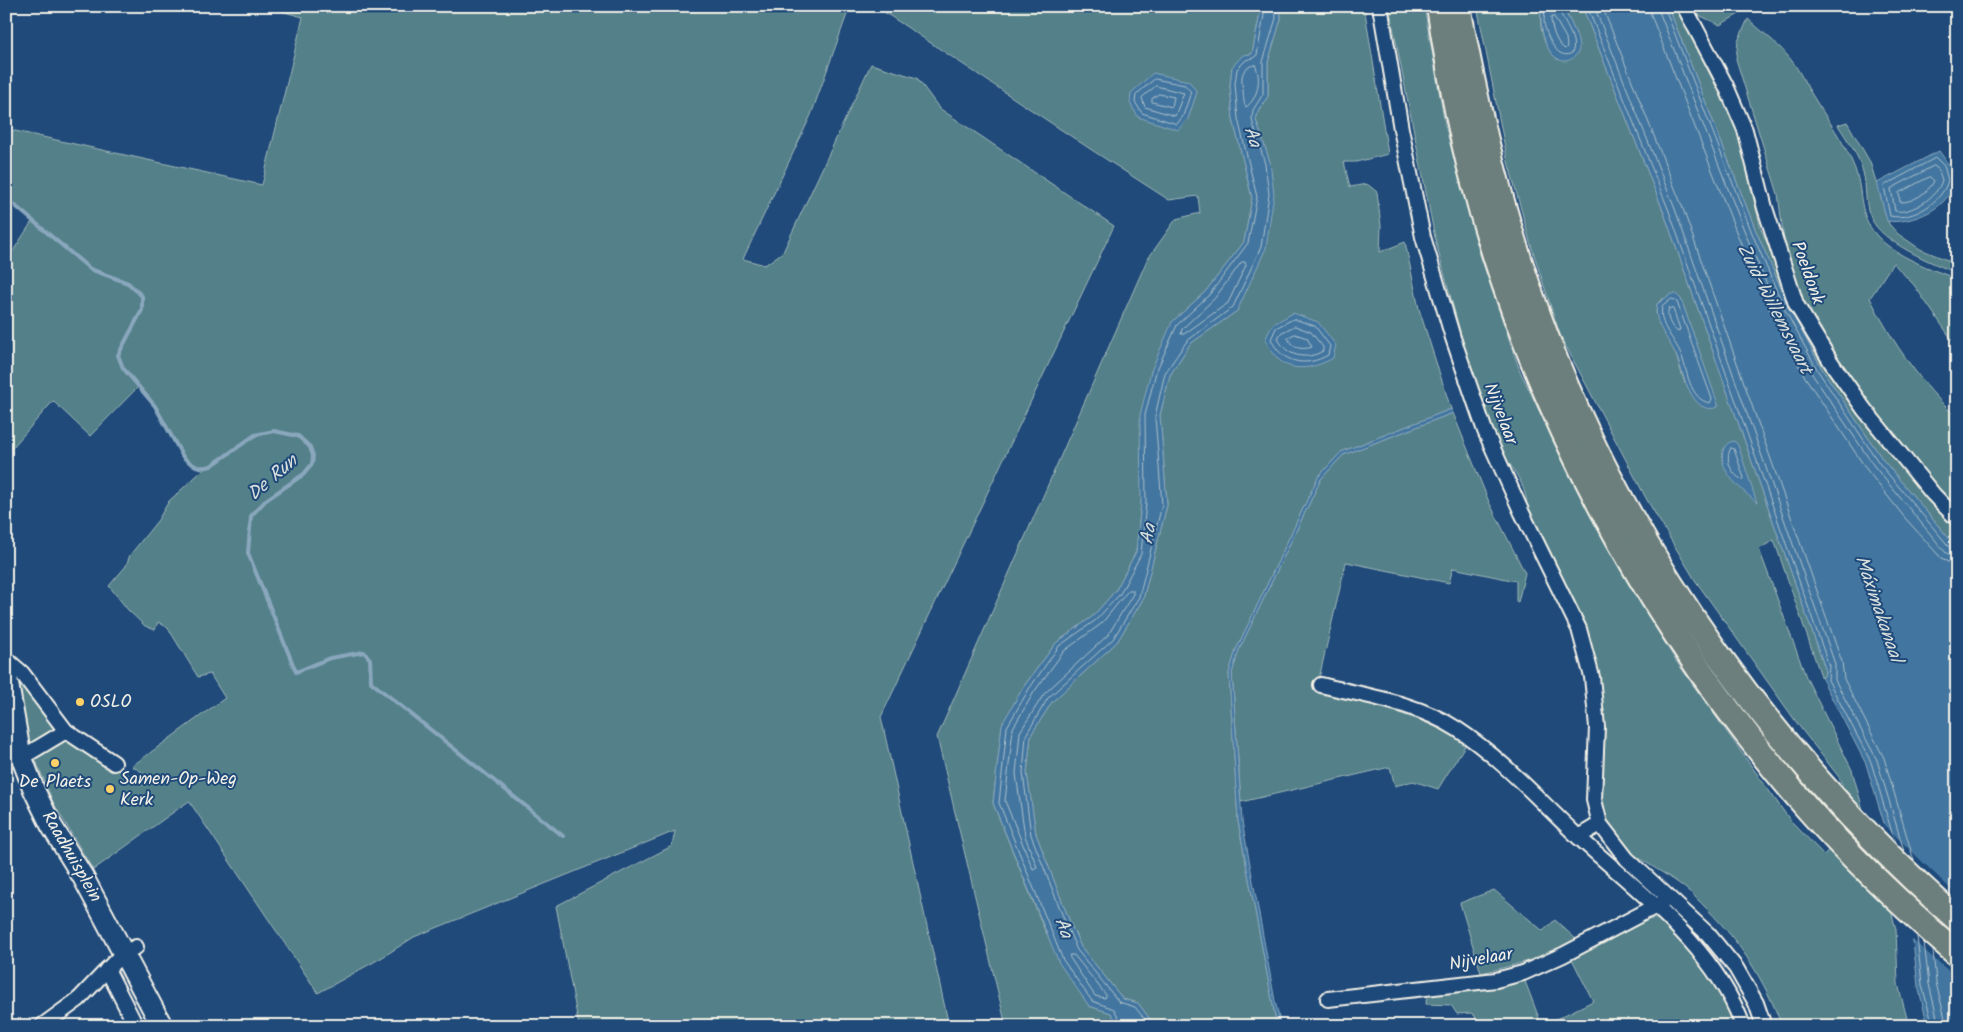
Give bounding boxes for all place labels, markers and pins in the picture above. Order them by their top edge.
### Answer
place label: OSLO [90,688,131,717]
marker: OSLO [74,696,86,708]
marker: De Plaets [49,757,61,769]
place label: Samen-Op-Weg Kerk [120,765,237,815]
place label: De Plaets [19,768,91,797]
marker: Samen-Op-Weg Kerk [104,783,116,795]

